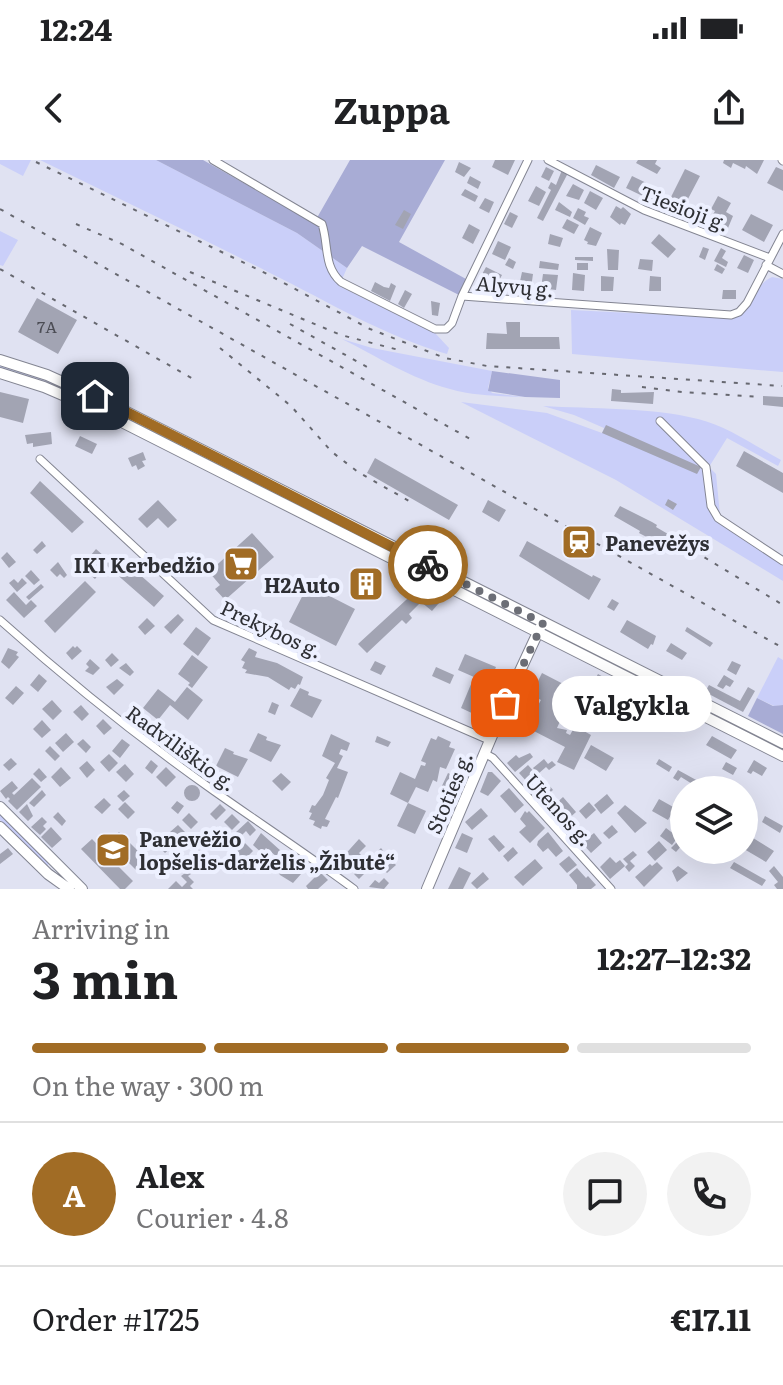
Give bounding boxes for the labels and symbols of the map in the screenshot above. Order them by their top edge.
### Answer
street label: Tiesioji g. [636,176,734,238]
street label: Alyvų g. [475,267,555,303]
house number: 7A [37,314,57,338]
pin [61,362,129,430]
station icon: Panevėžys [560,523,598,561]
courier [388,525,468,605]
place label: Panevėžys [605,527,709,557]
supermarket icon: IKI Kerbedžio [222,545,260,583]
place label: IKI Kerbedžio [74,549,215,579]
building icon: H2Auto [347,565,385,603]
place label: H2Auto [264,569,340,599]
street label: Prekybos g. [216,591,328,665]
pin [471,669,539,737]
callout: Valgykla [553,675,713,731]
street label: Radviliškio g. [121,697,243,797]
street label: Stoties g. [417,746,479,838]
street label: Utenos g. [519,766,601,852]
place label: Panevėžio lopšelis-darželis „Žibutė“ [139,823,395,876]
school or university icon: Panevėžio lopšelis-darželis „Žibutė“ [94,831,132,869]

